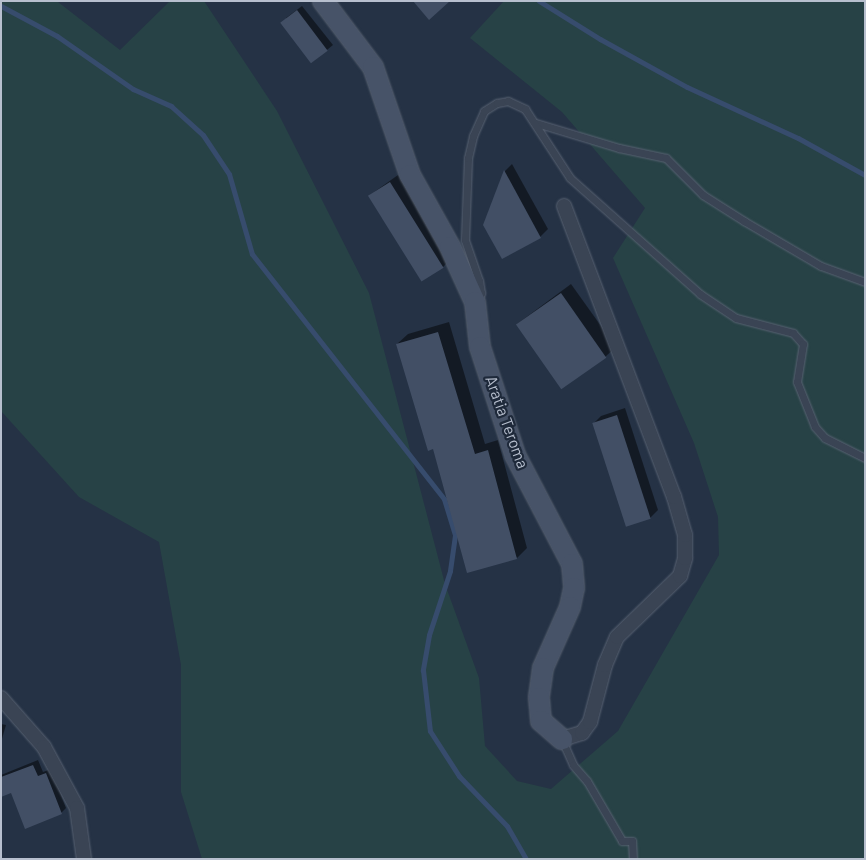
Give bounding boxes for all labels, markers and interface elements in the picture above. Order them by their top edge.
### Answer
street label: Aratia Teroma [481,373,533,471]

